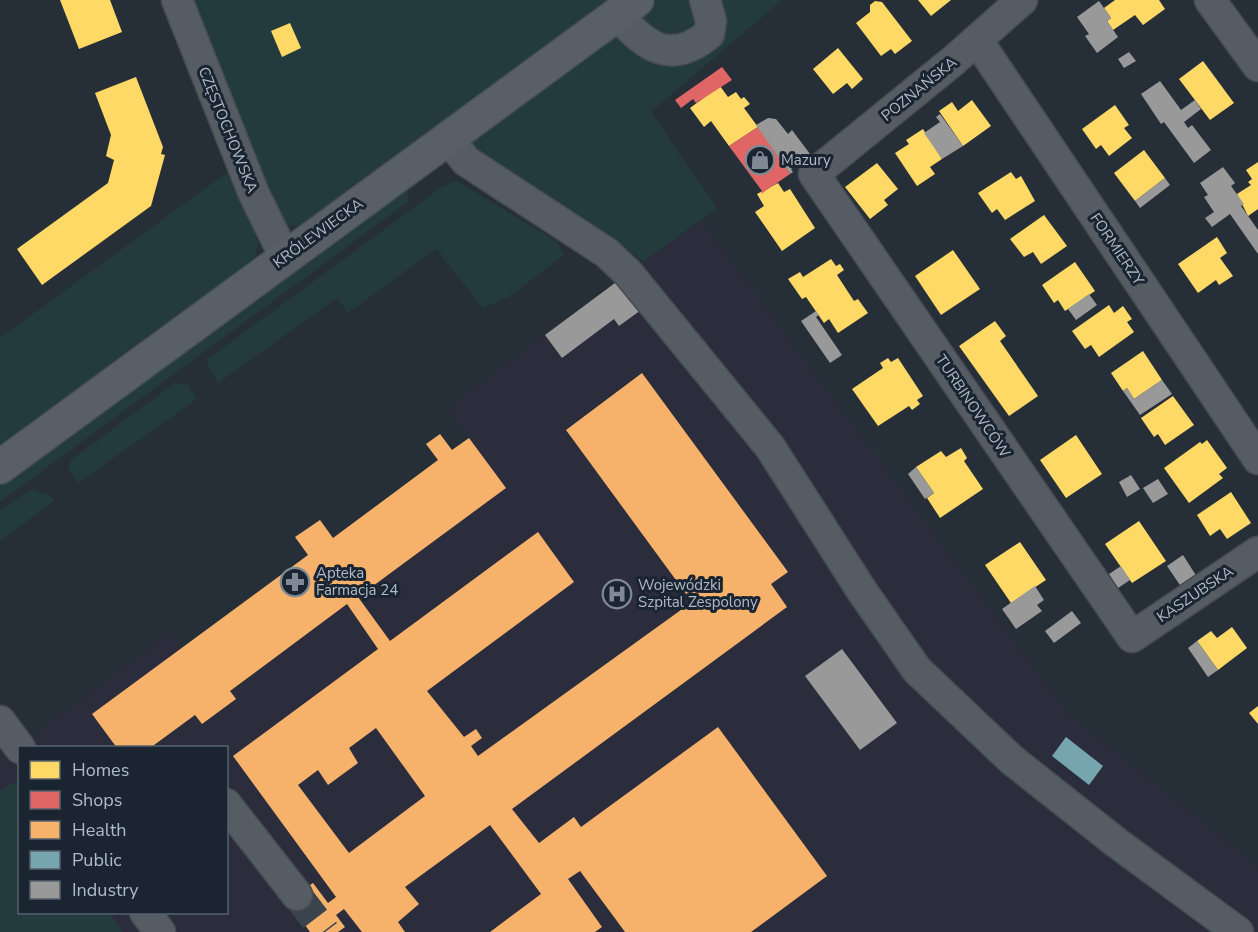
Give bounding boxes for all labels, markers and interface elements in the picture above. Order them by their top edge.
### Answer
street label: POZNAŃSKA [877,52,961,126]
street label: CZĘSTOCHOWSKA [194,64,262,196]
shop icon: Mazury [744,144,776,176]
place label: Mazury [781,150,831,170]
street label: KRÓLEWIECKA [268,193,367,272]
street label: FORMIERZY [1086,209,1149,290]
street label: TURBINOWCÓW [931,350,1016,462]
street label: KASZUBSKA [1153,561,1237,627]
place label: Apteka Farmacja 24 [316,563,398,600]
pharmacy icon: Apteka Farmacja 24 [279,566,311,598]
place label: Wojewódzki Szpital Zespolony [638,575,758,612]
hospital icon: Wojewódzki Szpital Zespolony [601,578,633,610]
legend [18,746,228,914]
text: Homes [72,758,129,782]
text: Shops [72,788,122,812]
text: Health [72,818,127,842]
text: Public [72,848,122,872]
text: Industry [72,878,139,902]

